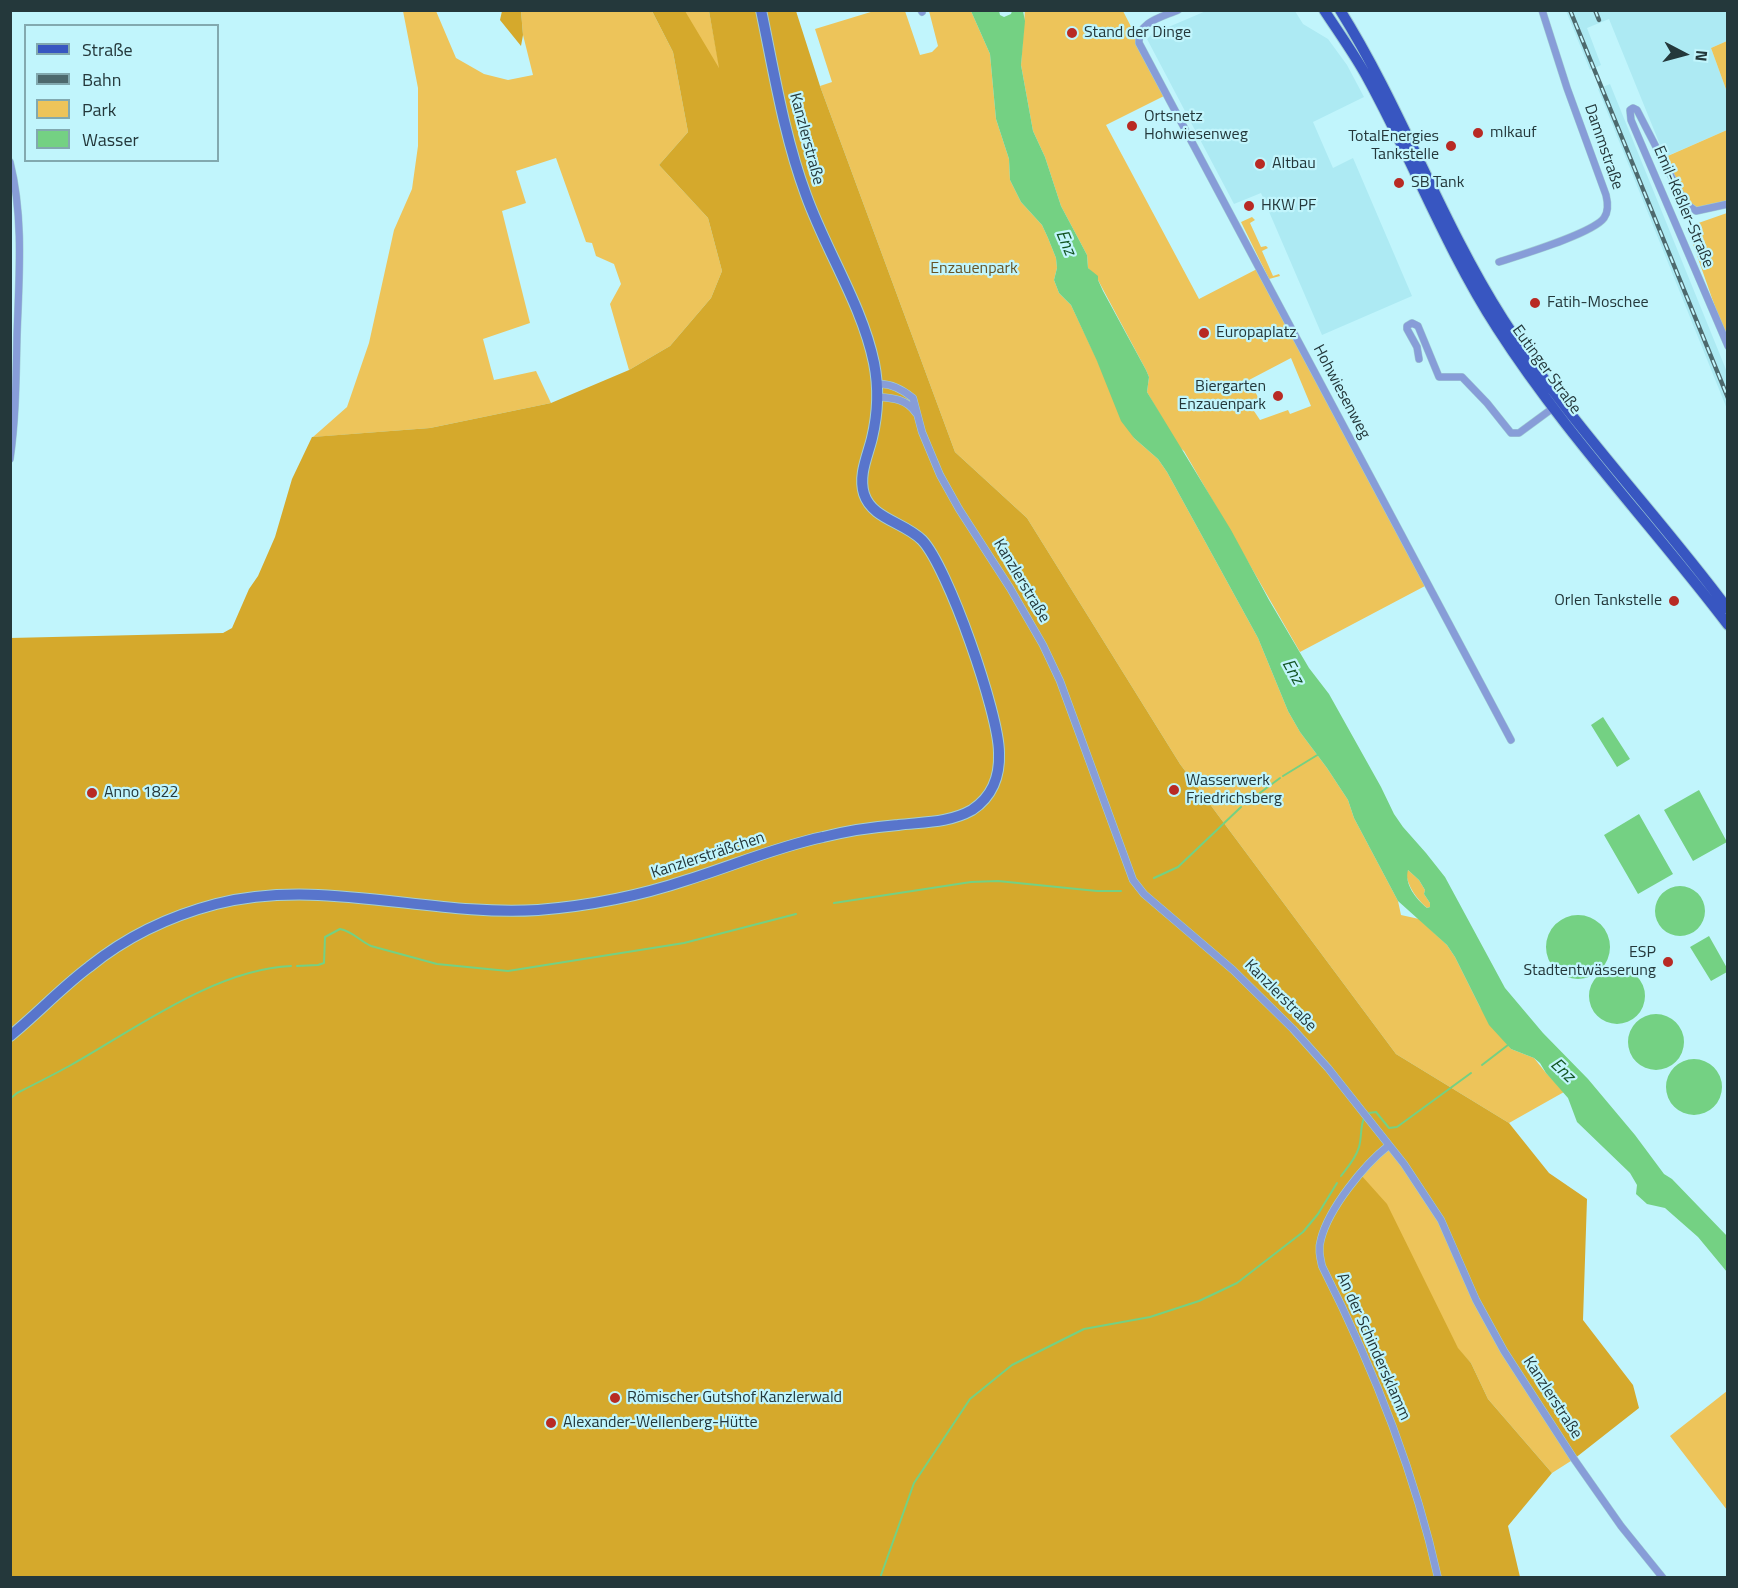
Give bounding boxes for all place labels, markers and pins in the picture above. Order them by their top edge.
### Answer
place label: Stand der Dinge [1084,23,1191,43]
marker: Stand der Dinge [1065,26,1079,40]
place label: Ortsnetz Hohwiesenweg [1144,107,1248,145]
marker: Ortsnetz Hohwiesenweg [1125,119,1139,133]
place label: mlkauf [1490,123,1536,143]
marker: mlkauf [1471,126,1485,140]
place label: TotalEnergies Tankstelle [1348,127,1439,165]
marker: TotalEnergies Tankstelle [1444,139,1458,153]
place label: Altbau [1272,154,1316,174]
marker: Altbau [1253,157,1267,171]
place label: SB Tank [1411,173,1464,193]
marker: SB Tank [1392,176,1406,190]
place label: HKW PF [1261,196,1317,216]
marker: HKW PF [1242,199,1256,213]
place label: Fatih-Moschee [1547,293,1649,313]
marker: Fatih-Moschee [1528,296,1542,310]
place label: Europaplatz [1216,323,1297,343]
marker: Europaplatz [1197,326,1211,340]
place label: Biergarten Enzauenpark [1178,377,1266,415]
marker: Biergarten Enzauenpark [1271,389,1285,403]
place label: Orlen Tankstelle [1554,591,1662,611]
marker: Orlen Tankstelle [1667,594,1681,608]
place label: Wasserwerk Friedrichsberg [1186,771,1282,809]
place label: Anno 1822 [104,783,179,803]
marker: Wasserwerk Friedrichsberg [1167,783,1181,797]
marker: Anno 1822 [85,786,99,800]
place label: ESP Stadtentwässerung [1524,943,1656,981]
marker: ESP Stadtentwässerung [1661,955,1675,969]
place label: Römischer Gutshof Kanzlerwald [627,1388,842,1408]
marker: Römischer Gutshof Kanzlerwald [608,1391,622,1405]
place label: Alexander-Wellenberg-Hütte [563,1413,758,1433]
marker: Alexander-Wellenberg-Hütte [544,1416,558,1430]

